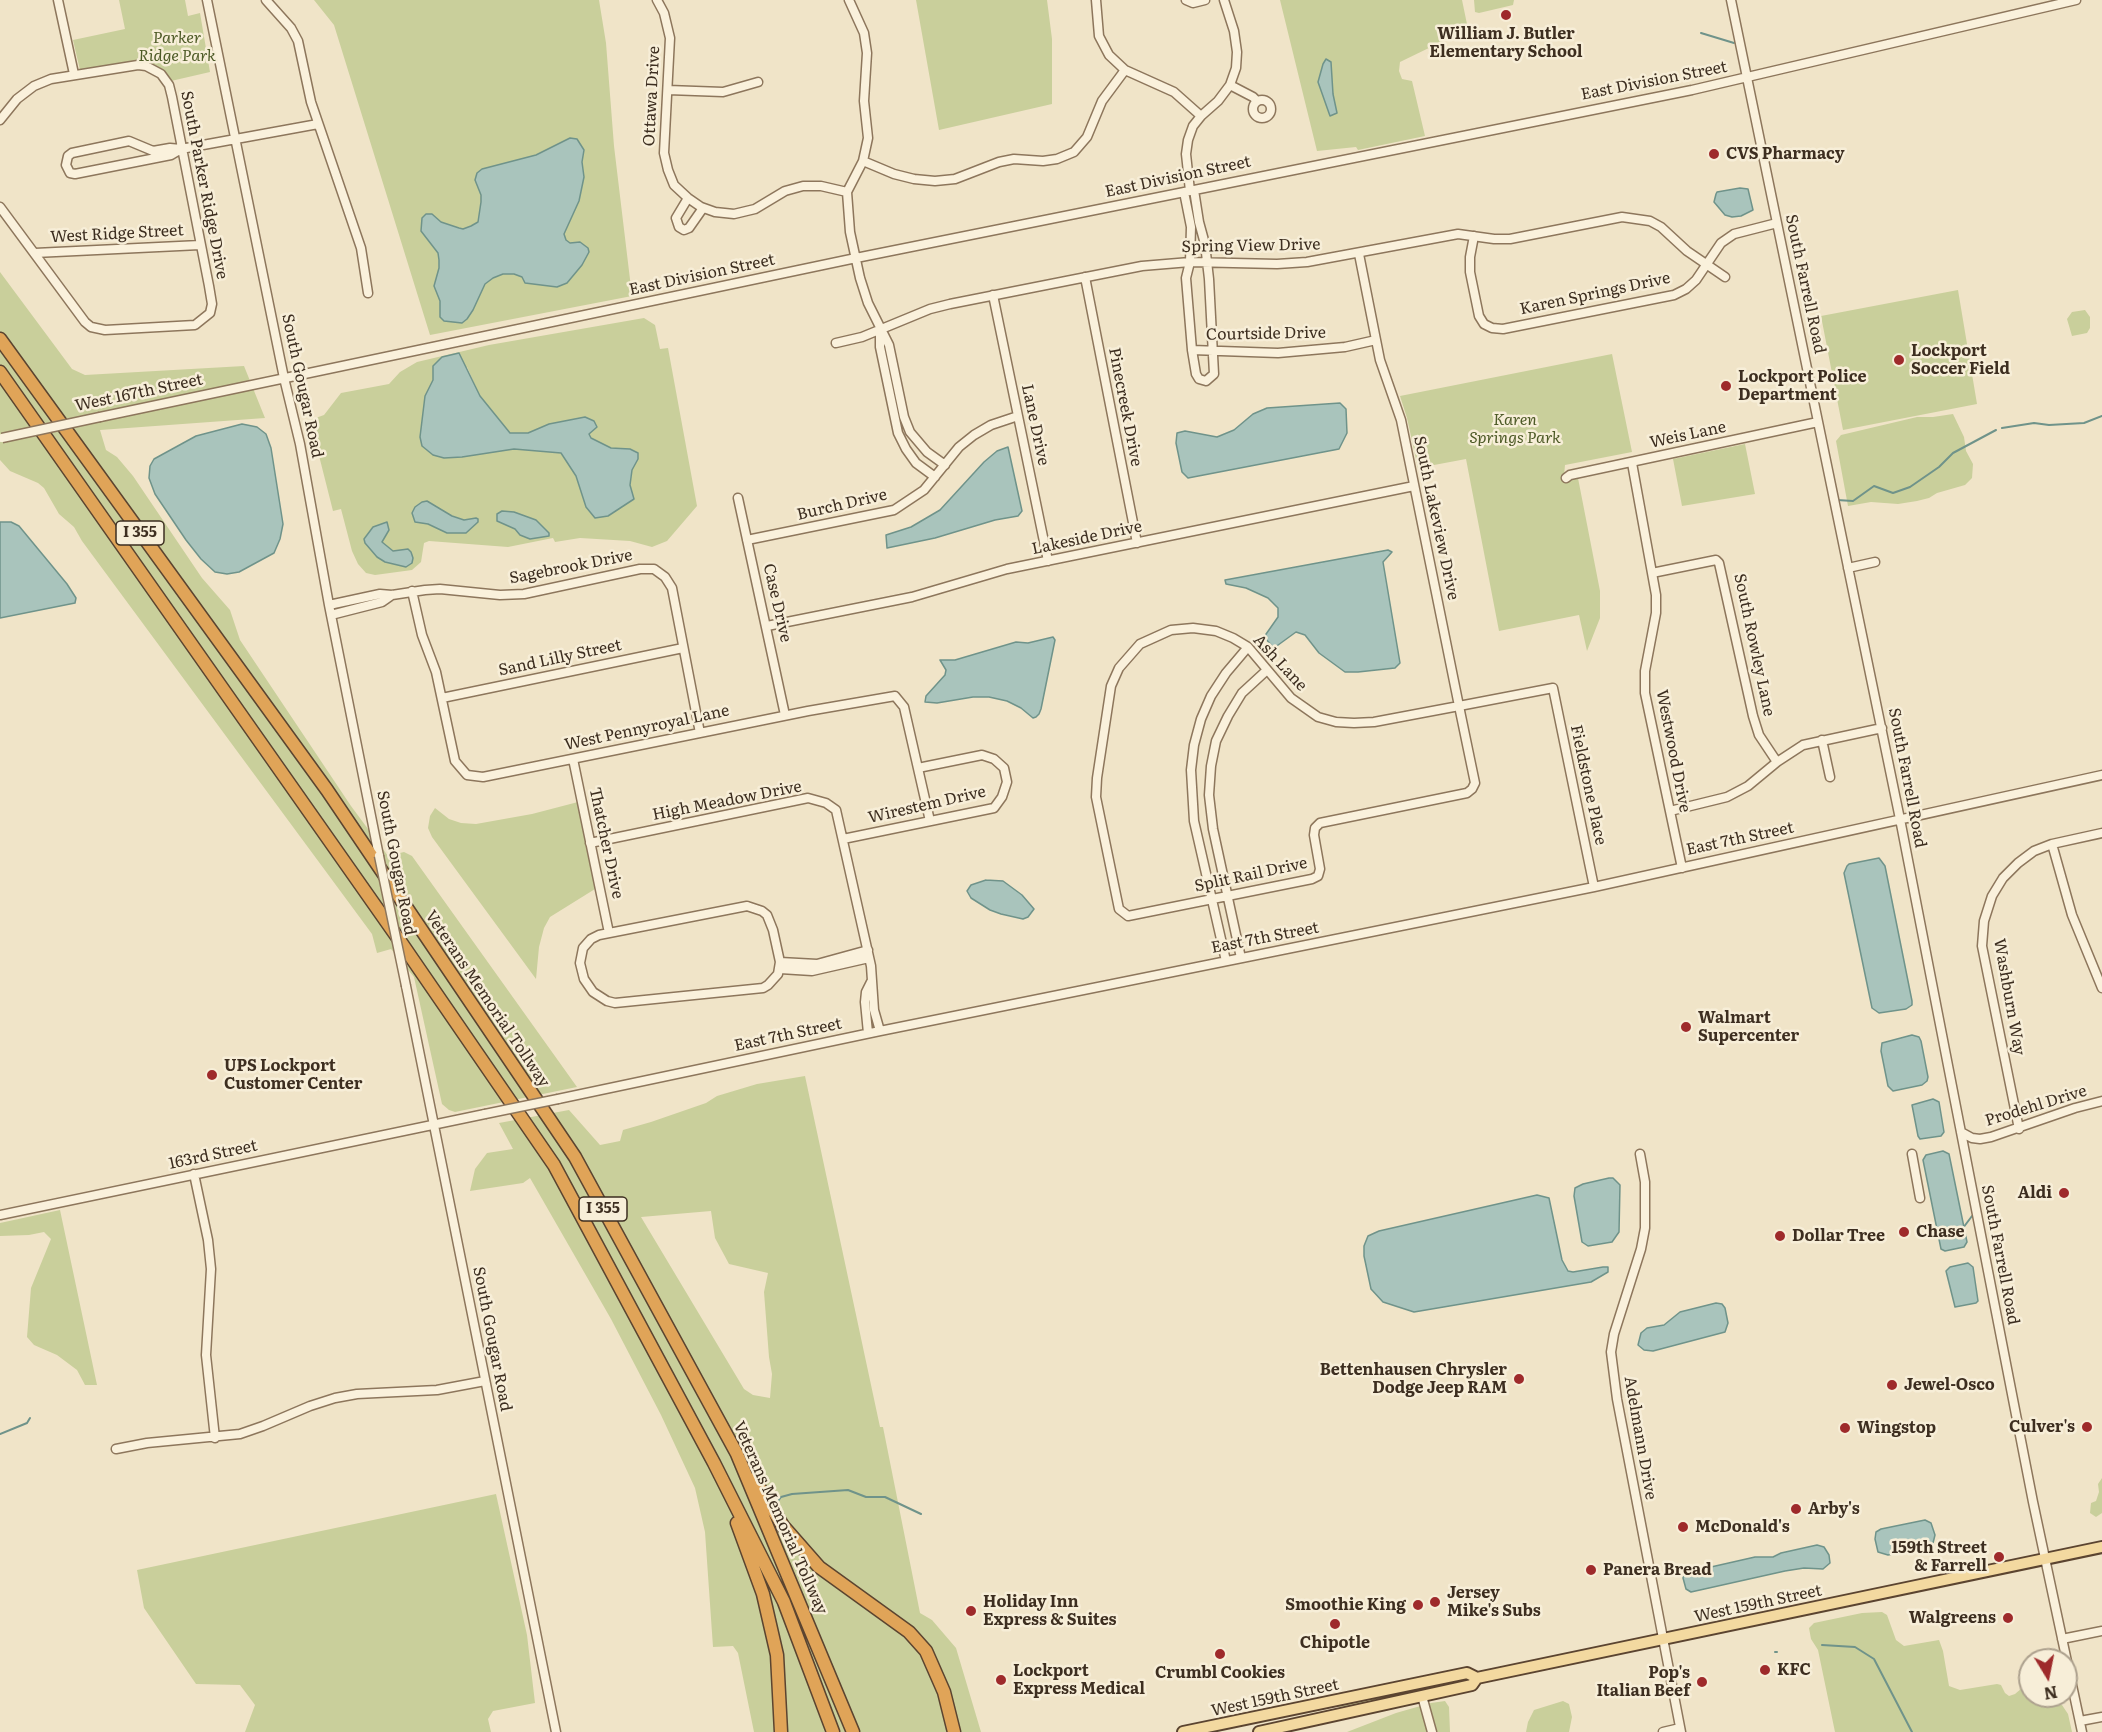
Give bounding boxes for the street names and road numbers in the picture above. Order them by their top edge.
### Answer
street label: Ottawa Drive [640,45,664,147]
street label: East Division Street [1579,57,1729,105]
street label: South Parker Ridge Drive [176,89,232,281]
street label: East Division Street [1103,152,1253,202]
street label: South Farrell Road [1781,212,1829,356]
street label: West Ridge Street [50,221,184,247]
street label: Spring View Drive [1181,235,1321,257]
street label: East Division Street [627,250,777,300]
street label: Karen Springs Drive [1518,269,1672,319]
street label: South Gougar Road [277,312,327,460]
street label: Courtside Drive [1206,323,1326,345]
street label: Pinecreek Drive [1104,346,1146,468]
street label: West 167th Street [73,370,205,416]
street label: Lane Drive [1017,383,1053,467]
street label: Weis Lane [1648,418,1728,452]
street label: South Lakeview Drive [1409,434,1463,602]
street label: Burch Drive [795,485,889,525]
street label: Lakeside Drive [1030,517,1144,559]
road number: I 355 [116,521,164,545]
street label: Sagebrook Drive [508,546,634,588]
street label: Case Drive [759,562,795,644]
street label: South Rowley Lane [1729,572,1779,718]
street label: Ash Lane [1249,631,1311,695]
street label: Sand Lilly Street [497,636,623,680]
street label: Westwood Drive [1652,688,1694,814]
street label: West Pennyroyal Lane [563,701,731,755]
street label: South Farrell Road [1884,706,1930,850]
street label: Fieldstone Place [1566,723,1610,847]
street label: High Meadow Drive [651,777,803,825]
street label: Wirestem Drive [866,782,988,828]
street label: Thatcher Drive [585,785,627,901]
street label: South Gougar Road [373,789,419,937]
street label: East 7th Street [1684,818,1796,860]
street label: Split Rail Drive [1193,854,1309,896]
street label: Veterans Memorial Tollway [421,907,553,1091]
street label: East 7th Street [1209,918,1321,958]
street label: Washburn Way [1989,937,2029,1057]
street label: East 7th Street [732,1014,844,1056]
street label: Prodehl Drive [1983,1081,2089,1131]
street label: 163rd Street [167,1136,259,1174]
street label: South Farrell Road [1977,1183,2023,1327]
road number: I 355 [579,1197,627,1221]
street label: South Gougar Road [469,1265,515,1413]
street label: Adelmann Drive [1620,1375,1660,1501]
street label: Veterans Memorial Tollway [729,1419,831,1617]
street label: West 159th Street [1692,1581,1824,1627]
street label: West 159th Street [1209,1675,1341,1721]

